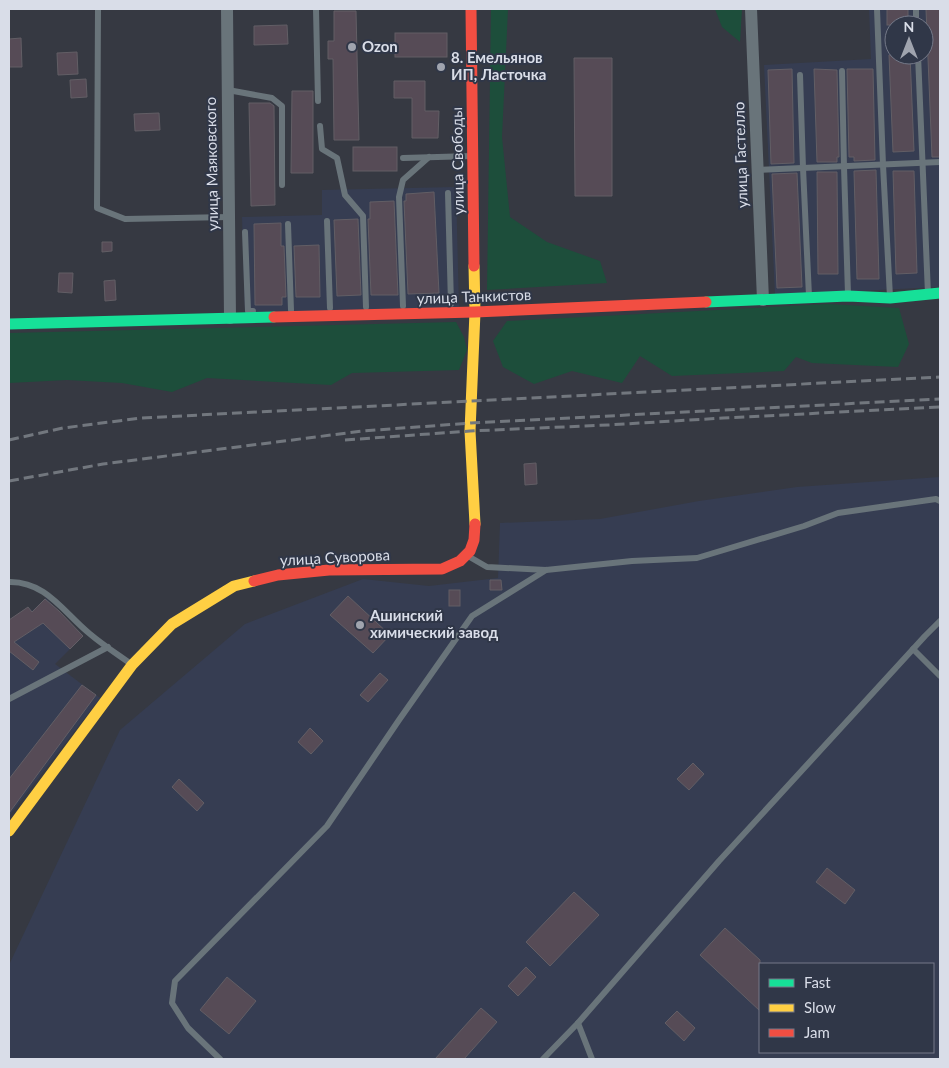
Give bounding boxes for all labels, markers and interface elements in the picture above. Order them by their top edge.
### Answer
north arrow [884,15,934,65]
text: N [904,18,914,35]
place label: Ozon [362,37,398,55]
marker: Ozon [346,41,358,53]
place label: 8. Емельянов ИП, Ласточка [451,48,546,83]
marker: 8. Емельянов ИП, Ласточка [435,61,447,73]
street label: улица Маяковского [201,97,221,231]
street label: улица Гастелло [729,101,751,209]
street label: улица Свободы [447,107,467,215]
street label: улица Танкистов [416,285,532,307]
street label: улица Суворова [280,545,390,569]
place label: Ашинский химический завод [369,606,499,641]
marker: Ашинский химический завод [354,619,366,631]
legend [759,963,934,1053]
text: Fast [804,973,831,991]
text: Slow [804,998,836,1016]
text: Jam [804,1023,830,1041]

